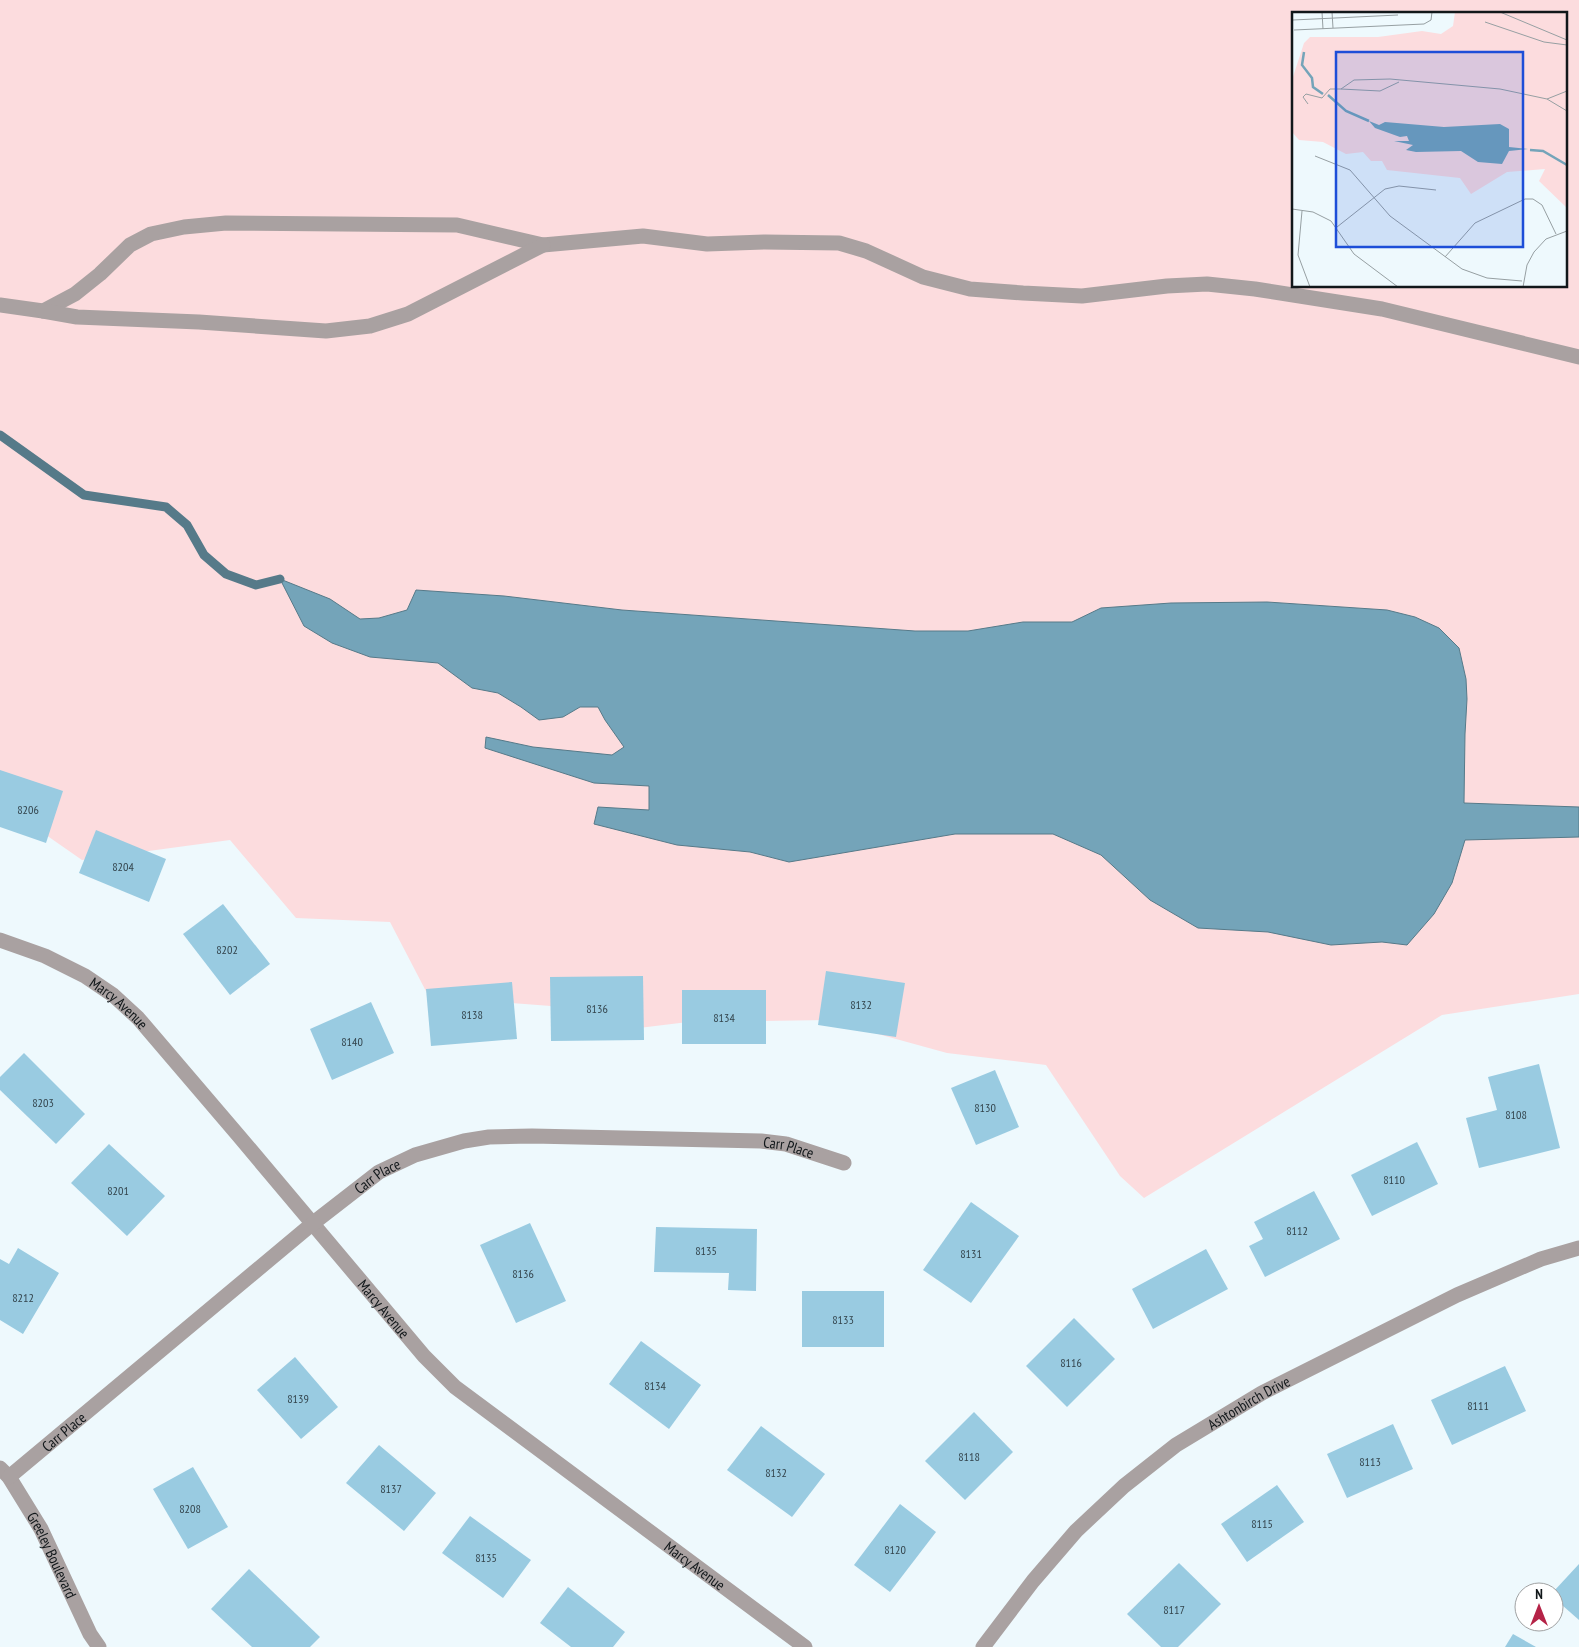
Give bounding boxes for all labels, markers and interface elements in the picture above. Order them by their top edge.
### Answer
inset map [1292,12,1566,288]
house number: 8206 [17,802,39,817]
house number: 8204 [112,859,134,874]
house number: 8202 [216,942,238,957]
street label: Marcy Avenue [86,973,152,1033]
house number: 8132 [850,997,872,1012]
house number: 8136 [586,1001,608,1016]
house number: 8138 [461,1007,483,1022]
house number: 8134 [713,1010,735,1025]
house number: 8140 [341,1034,363,1049]
house number: 8203 [32,1095,54,1110]
house number: 8130 [974,1100,996,1115]
house number: 8108 [1505,1107,1527,1122]
street label: Carr Place [762,1132,816,1162]
street label: Carr Place [350,1154,403,1198]
house number: 8110 [1383,1172,1405,1187]
house number: 8201 [107,1183,129,1198]
house number: 8112 [1286,1223,1308,1238]
house number: 8135 [695,1243,717,1258]
house number: 8131 [960,1246,982,1261]
house number: 8136 [512,1266,534,1281]
street label: Marcy Avenue [354,1275,414,1342]
house number: 8212 [12,1290,34,1305]
house number: 8133 [832,1312,854,1327]
house number: 8116 [1060,1355,1082,1370]
street label: Ashtonbirch Drive [1204,1371,1293,1433]
house number: 8134 [644,1378,666,1393]
house number: 8139 [287,1391,309,1406]
house number: 8111 [1467,1398,1489,1413]
street label: Carr Place [38,1408,89,1455]
house number: 8118 [958,1449,980,1464]
house number: 8113 [1359,1454,1381,1469]
house number: 8132 [765,1465,787,1480]
house number: 8137 [380,1481,402,1496]
house number: 8208 [179,1501,201,1516]
street label: Greeley Boulevard [23,1508,81,1601]
house number: 8115 [1251,1516,1273,1531]
street label: Marcy Avenue [661,1537,729,1594]
house number: 8120 [884,1542,906,1557]
house number: 8135 [475,1550,497,1565]
north arrow [1514,1582,1564,1632]
text: N [1535,1585,1543,1603]
house number: 8117 [1163,1602,1185,1617]

